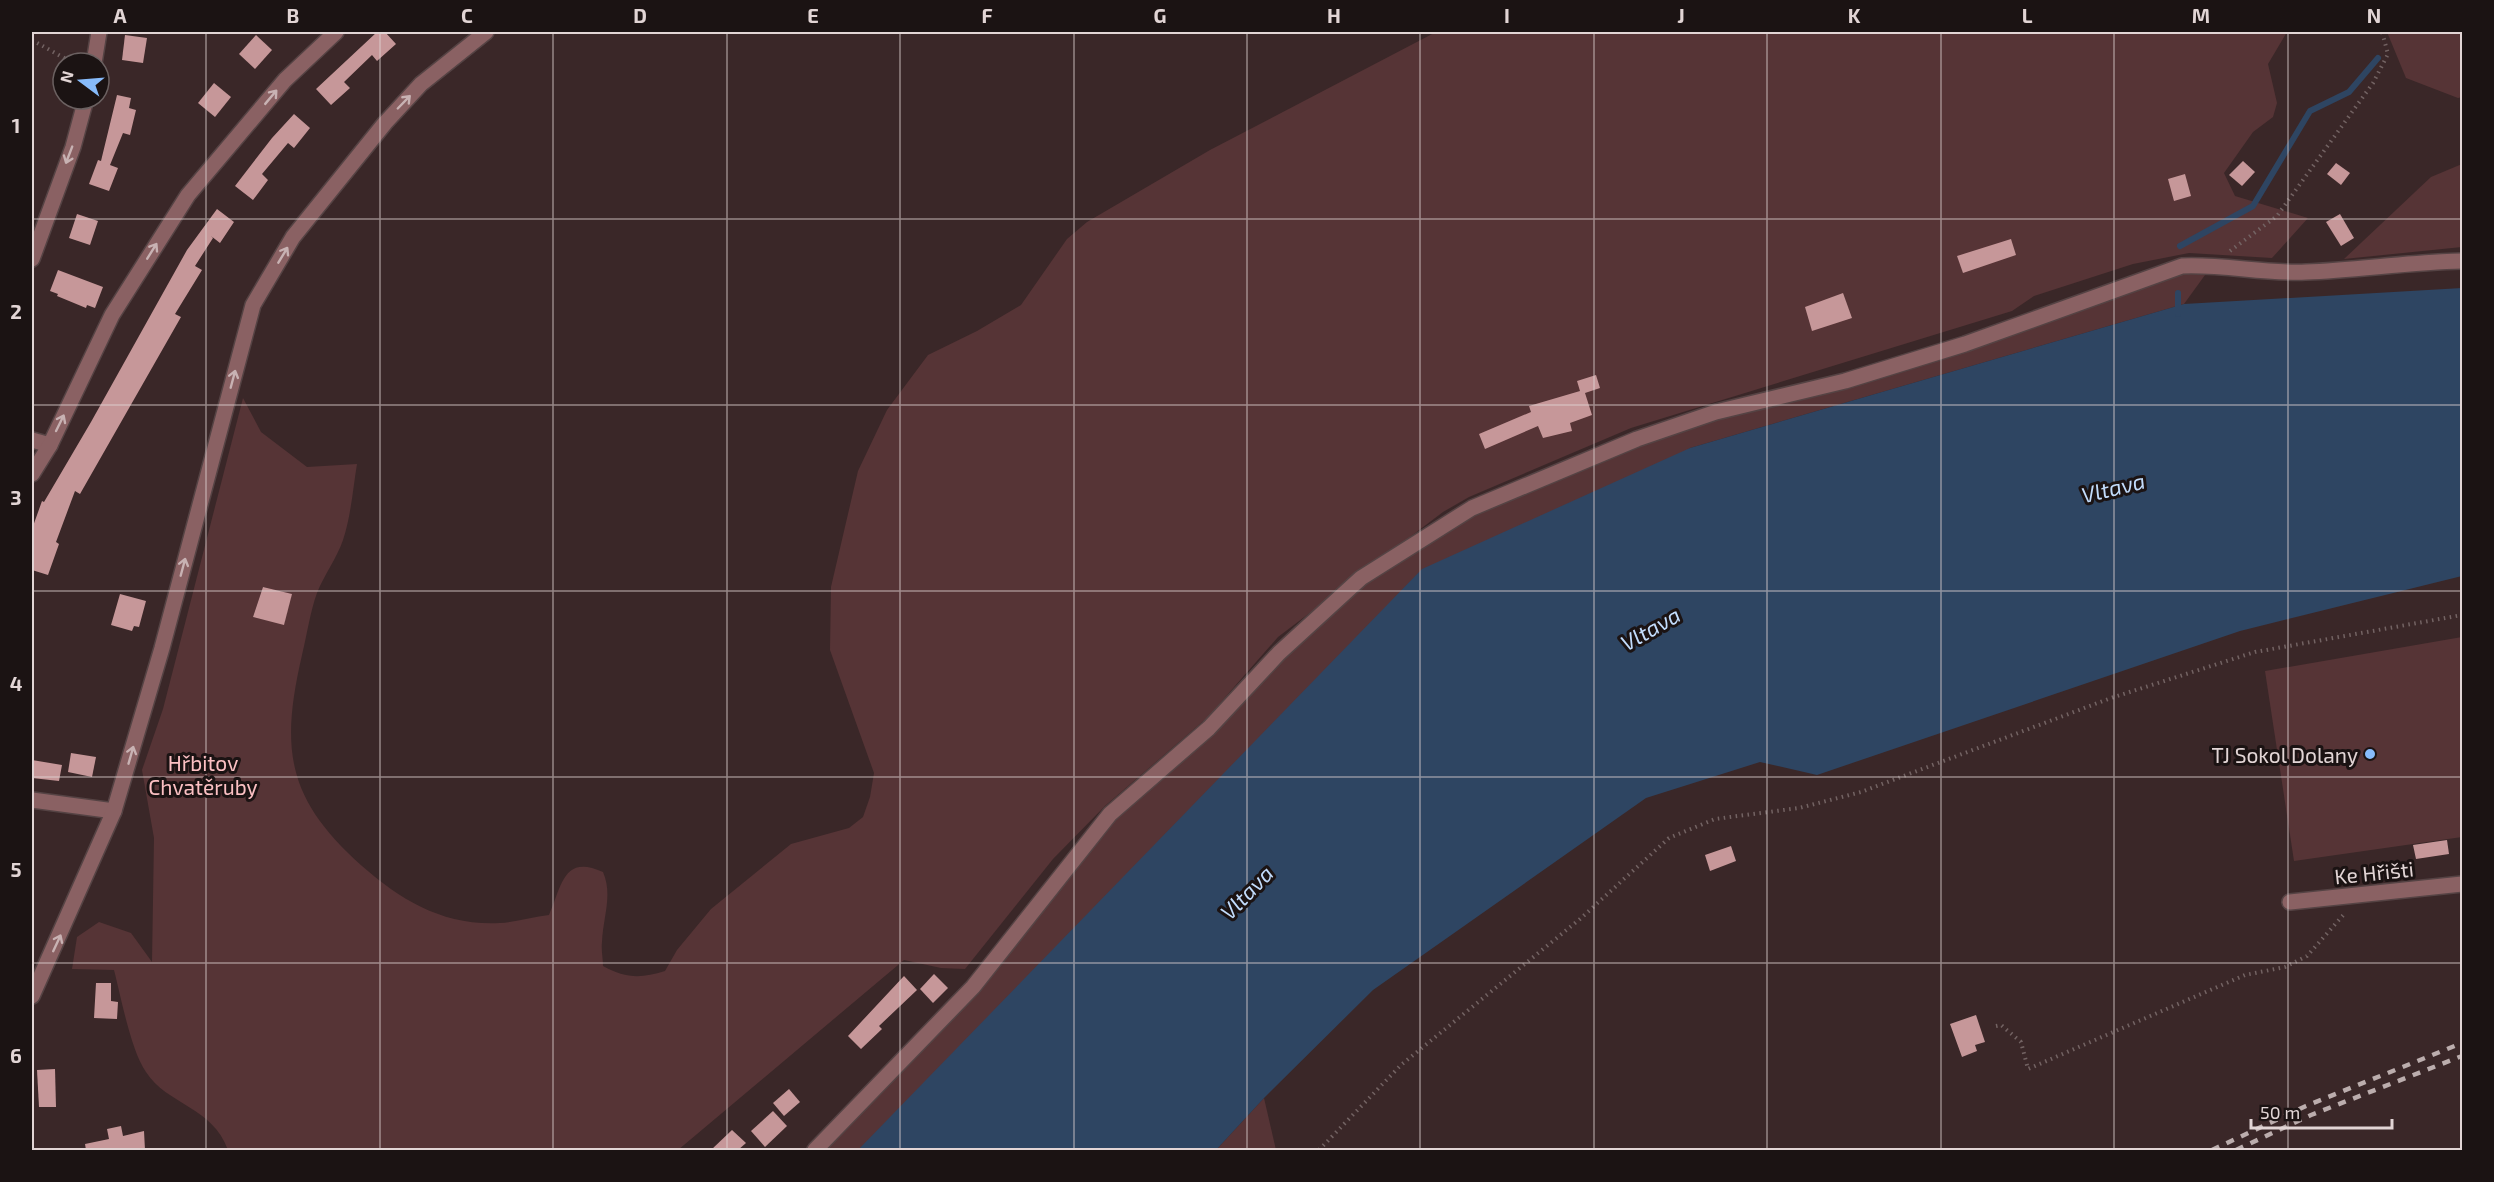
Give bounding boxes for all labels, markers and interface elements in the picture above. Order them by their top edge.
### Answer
text: A [113,3,127,27]
text: B [287,3,299,27]
text: C [461,3,473,27]
text: D [633,3,647,27]
text: E [807,3,819,27]
text: F [981,3,993,27]
text: G [1154,3,1166,27]
text: H [1327,3,1341,27]
text: I [1504,3,1510,27]
text: J [1677,3,1685,27]
text: K [1848,3,1861,27]
text: L [2022,3,2033,27]
text: M [2192,3,2210,27]
text: N [2367,3,2381,27]
north arrow [51,51,111,111]
text: N [55,69,77,85]
one-way arrow [264,89,277,105]
one-way arrow [397,95,411,110]
text: 1 [12,113,20,137]
one-way arrow [63,145,74,164]
one-way arrow [147,243,159,260]
one-way arrow [277,247,289,264]
text: 2 [10,299,22,323]
one-way arrow [228,370,239,389]
one-way arrow [55,414,67,432]
water label: Vltava [2078,467,2148,507]
text: 3 [10,485,22,509]
one-way arrow [178,558,189,577]
water label: Vltava [1615,601,1685,655]
text: 4 [10,671,23,695]
place label: TJ Sokol Dolany [2211,742,2358,767]
one-way arrow [125,746,137,765]
marker: TJ Sokol Dolany [2363,747,2377,761]
park label: Hřbitov Chvatěruby [148,750,258,799]
street label: Ke Hřišti [2333,855,2415,889]
text: 5 [10,857,22,881]
water label: Vltava [1214,860,1278,924]
one-way arrow [51,935,63,953]
text: 6 [10,1043,22,1067]
scale bar [2251,1092,2392,1130]
text: 50 m [2260,1101,2300,1123]

